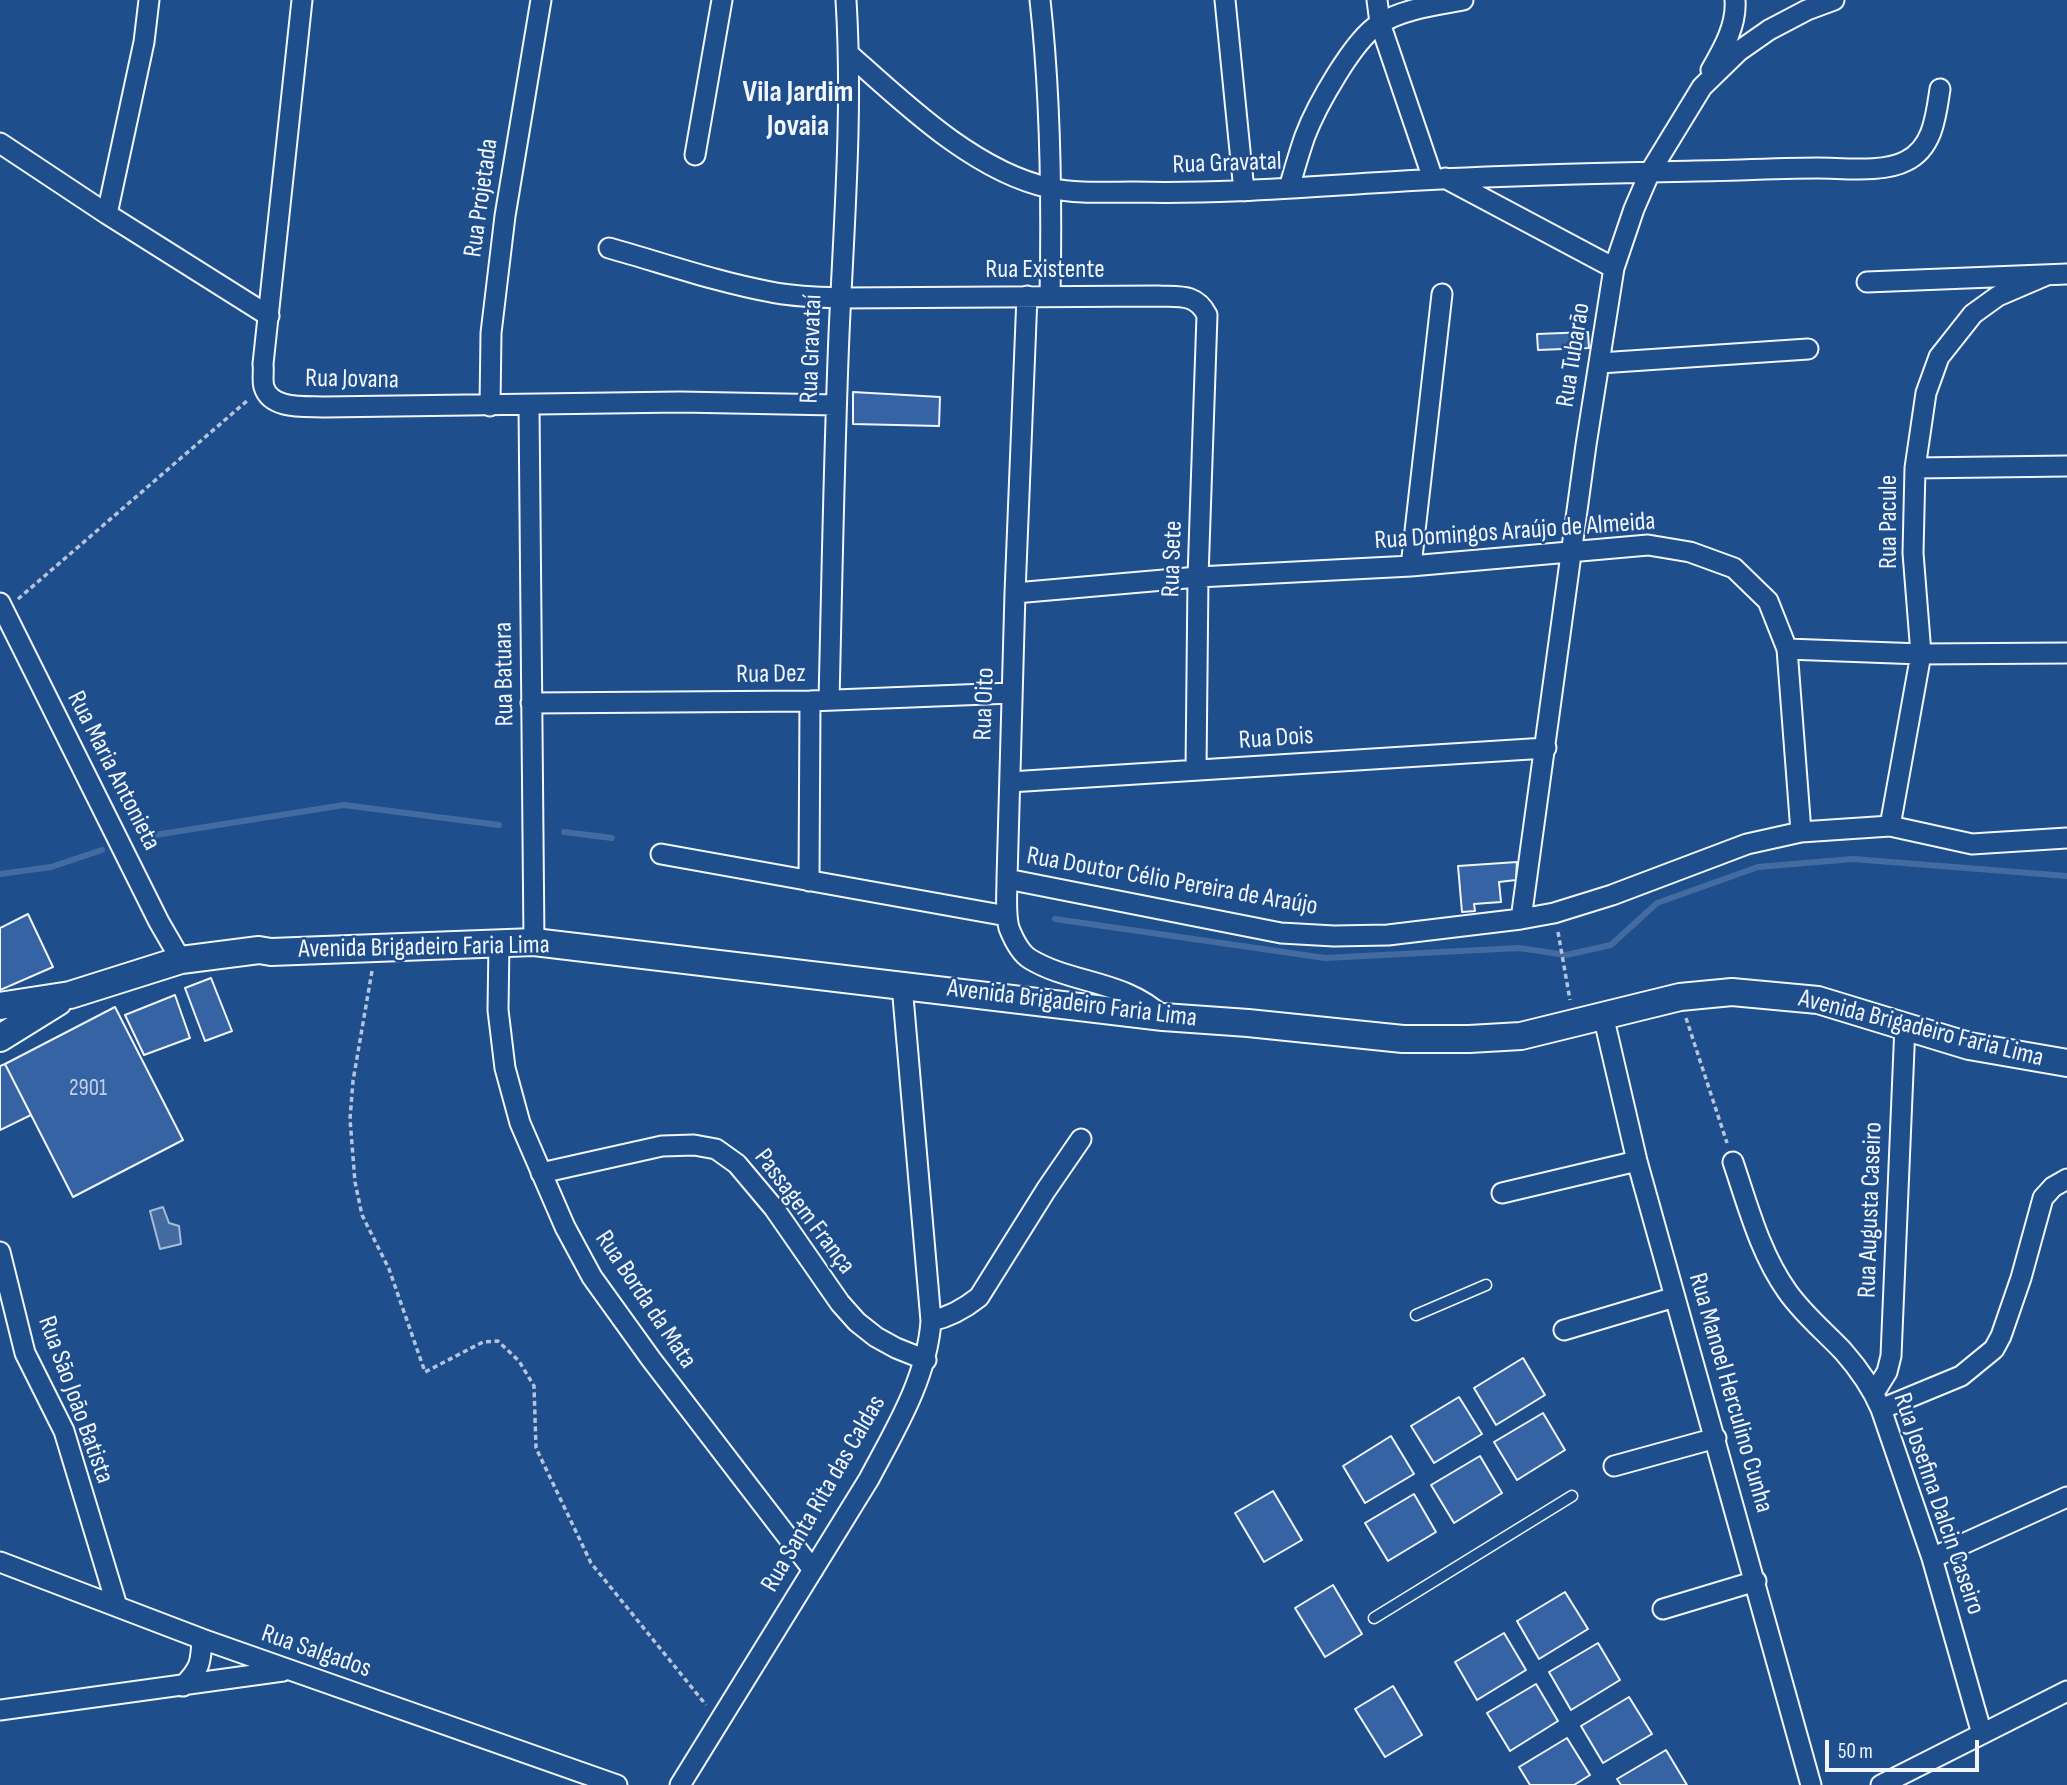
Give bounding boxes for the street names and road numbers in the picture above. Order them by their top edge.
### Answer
street label: Rua Projetada [458,137,506,259]
street label: Rua Gravatal [1172,147,1282,181]
street label: Rua Existente [985,254,1105,286]
street label: Rua Gravataí [795,294,829,404]
street label: Rua Tubarão [1550,301,1598,409]
street label: Rua Jovana [305,364,399,396]
street label: Rua Pacule [1873,475,1905,569]
street label: Rua Domingos Araújo de Almeida [1374,507,1656,557]
street label: Rua Sete [1156,520,1190,598]
street label: Rua Batuara [488,621,522,727]
street label: Rua Dez [736,659,806,691]
street label: Rua Oito [968,667,1002,741]
street label: Rua Maria Antonieta [59,686,167,856]
street label: Rua Dois [1238,721,1314,757]
street label: Rua Doutor Célio Pereira de Araújo [1024,841,1320,923]
street label: Avenida Brigadeiro Faria Lima [298,930,550,966]
street label: Avenida Brigadeiro Faria Lima [945,973,1199,1035]
street label: Avenida Brigadeiro Faria Lima [1795,983,2047,1075]
street label: Rua Augusta Caseiro [1852,1121,1890,1299]
street label: Passagem França [747,1143,861,1281]
street label: Rua Borda da Mata [587,1225,703,1375]
street label: Rua Manoel Herculino Cunha [1681,1270,1779,1516]
street label: Rua São João Batista [30,1312,120,1488]
street label: Rua Josefina Dalcin Caseiro [1885,1389,1991,1619]
street label: Rua Santa Rita das Caldas [755,1390,893,1598]
street label: Rua Salgados [257,1619,375,1685]

